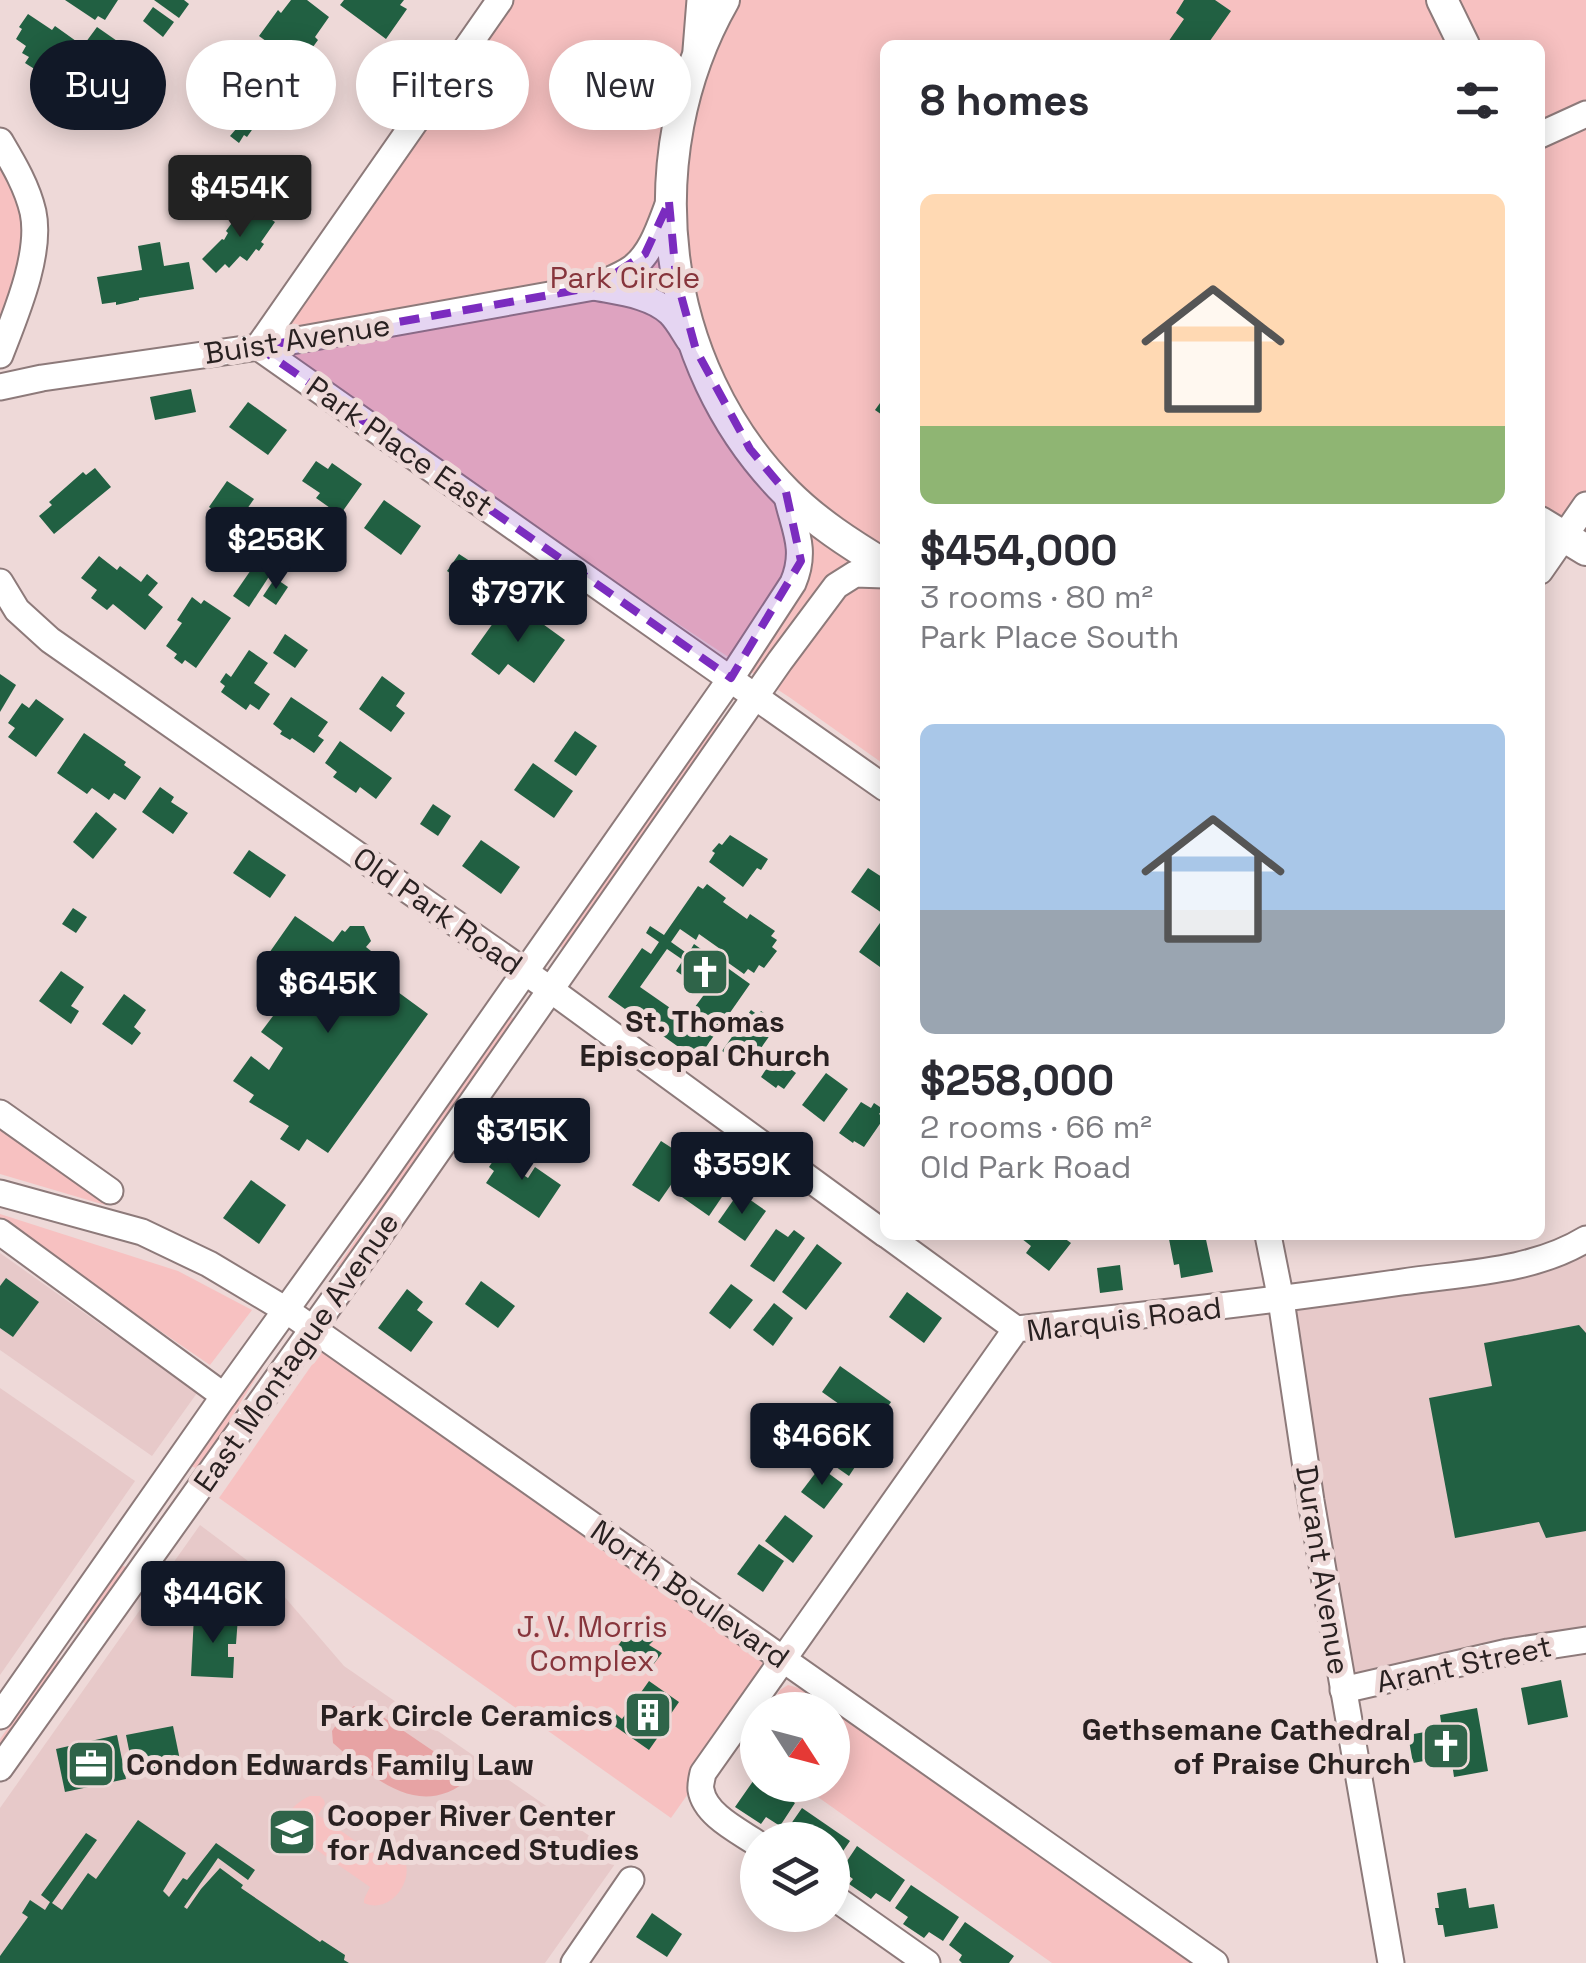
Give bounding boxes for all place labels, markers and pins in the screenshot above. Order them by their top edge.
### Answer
pin: $454K [170,155,310,240]
pin: $258K [206,507,346,592]
pin: $797K [448,560,588,645]
church icon: St. Thomas Episcopal Church [679,946,731,998]
pin: $645K [258,951,398,1036]
place label: St. Thomas Episcopal Church [580,1002,830,1075]
pin: $315K [452,1098,592,1183]
pin: $359K [672,1132,812,1217]
pin: $466K [752,1403,892,1488]
pin: $446K [143,1561,283,1646]
building icon: Park Circle Ceramics [622,1689,674,1741]
place label: Park Circle Ceramics [320,1696,613,1735]
place label: Gethsemane Cathedral of Praise Church [1082,1710,1411,1783]
church icon: Gethsemane Cathedral of Praise Church [1420,1720,1472,1772]
office icon: Condon Edwards Family Law [65,1738,117,1790]
place label: Condon Edwards Family Law [126,1745,534,1784]
place label: Cooper River Center for Advanced Studies [327,1796,639,1869]
school or university icon: Cooper River Center for Advanced Studies [266,1806,318,1858]

